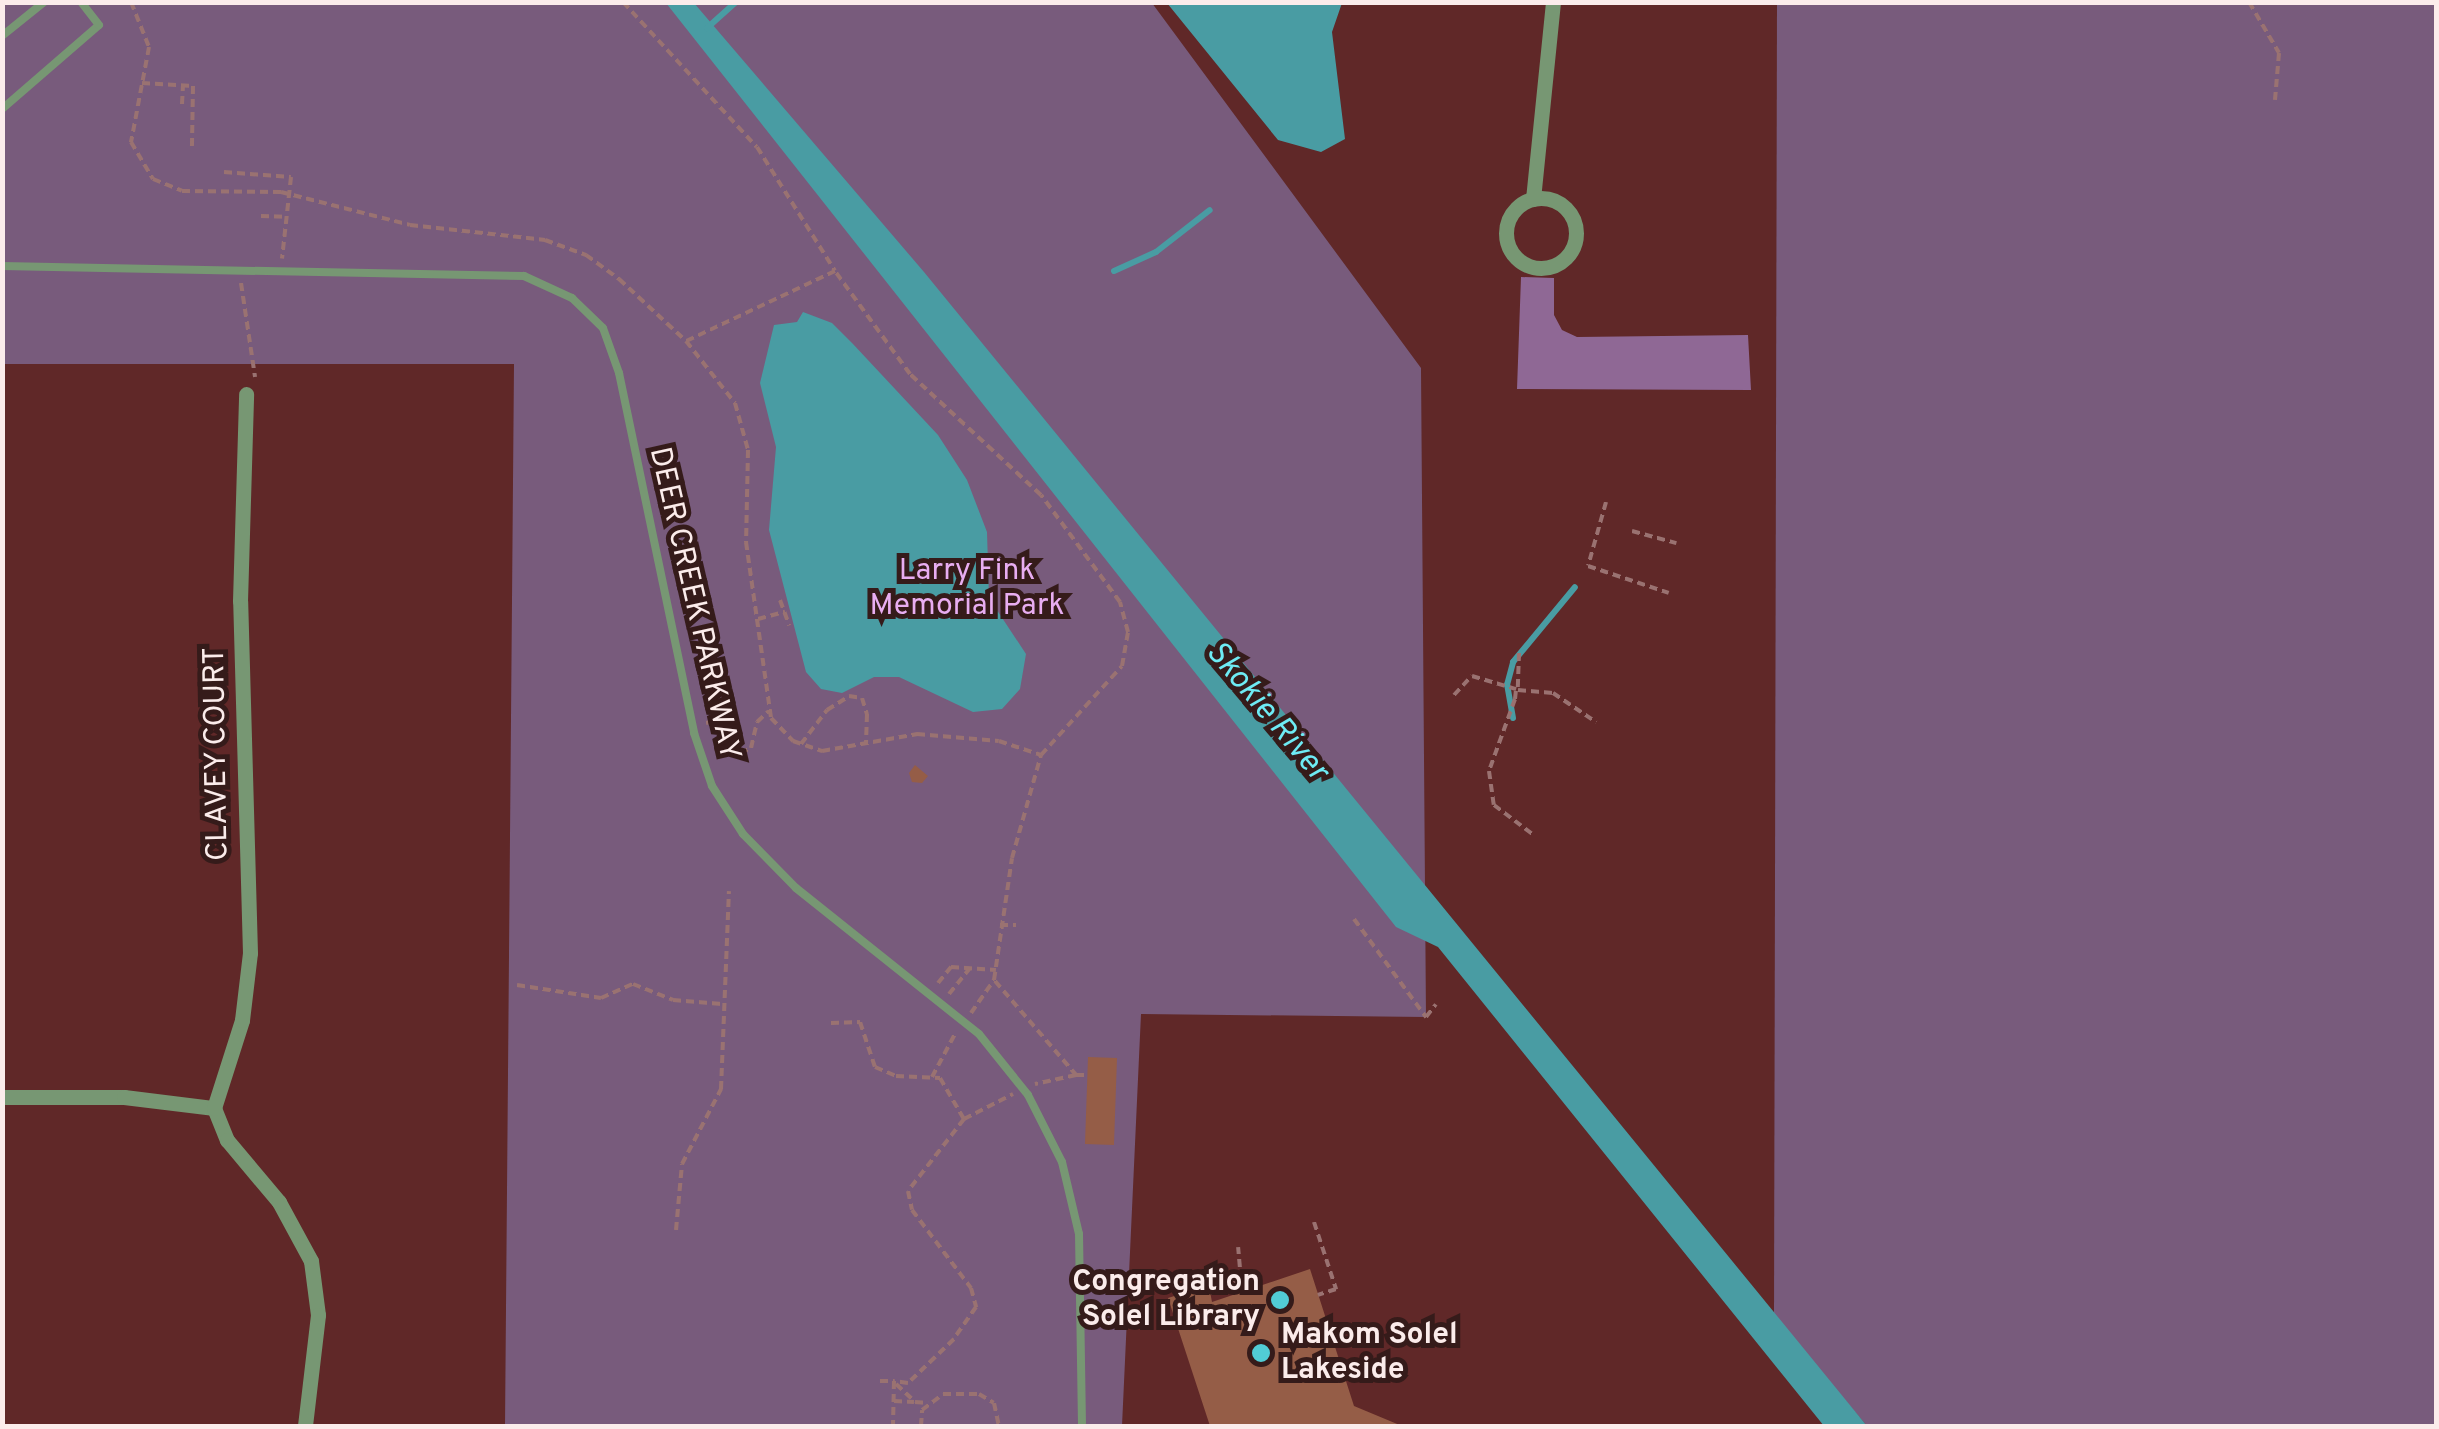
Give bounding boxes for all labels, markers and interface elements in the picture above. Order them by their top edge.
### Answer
street label: DEER CREEK PARKWAY [639,444,747,764]
park label: Larry Fink Memorial Park [870,554,1064,624]
water label: Skokie River [1196,634,1336,790]
street label: CLAVEY COURT [198,646,238,862]
place label: Congregation Solel Library [1072,1265,1260,1336]
marker: Congregation Solel Library [1269,1289,1291,1311]
place label: Makom Solel Lakeside [1281,1318,1458,1388]
marker: Makom Solel Lakeside [1250,1342,1272,1364]

